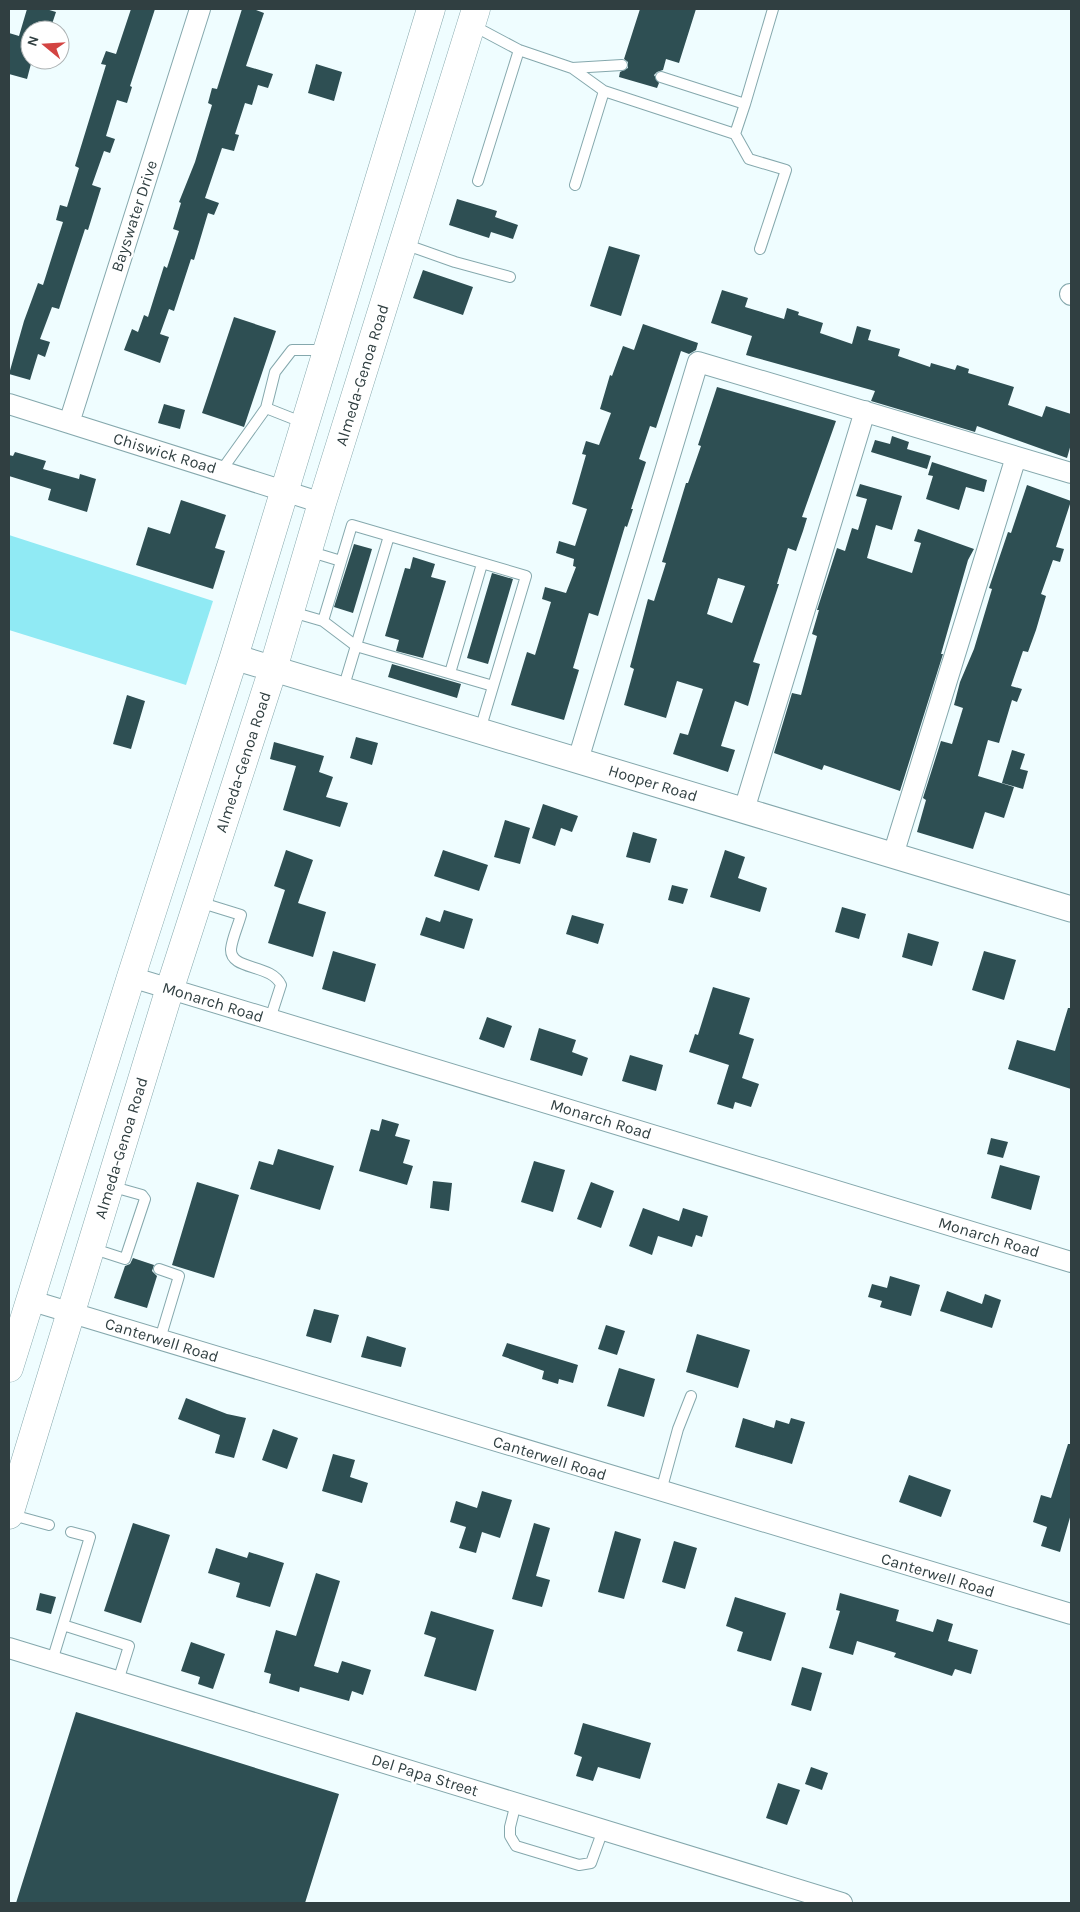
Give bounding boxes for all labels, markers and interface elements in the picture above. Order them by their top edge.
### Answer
north arrow [20,20,70,70]
text: N [23,34,43,49]
street label: Bayswater Drive [107,158,161,274]
street label: Almeda-Genoa Road [331,302,393,448]
street label: Chiswick Road [111,428,219,478]
street label: Almeda-Genoa Road [211,689,275,835]
street label: Hooper Road [606,760,700,806]
street label: Monarch Road [160,978,266,1026]
street label: Almeda-Genoa Road [90,1075,152,1221]
street label: Monarch Road [548,1095,654,1143]
street label: Monarch Road [936,1213,1042,1261]
street label: Canterwell Road [103,1314,221,1366]
street label: Canterwell Road [491,1432,609,1484]
street label: Canterwell Road [879,1549,997,1601]
street label: Del Papa Street [369,1750,481,1800]

